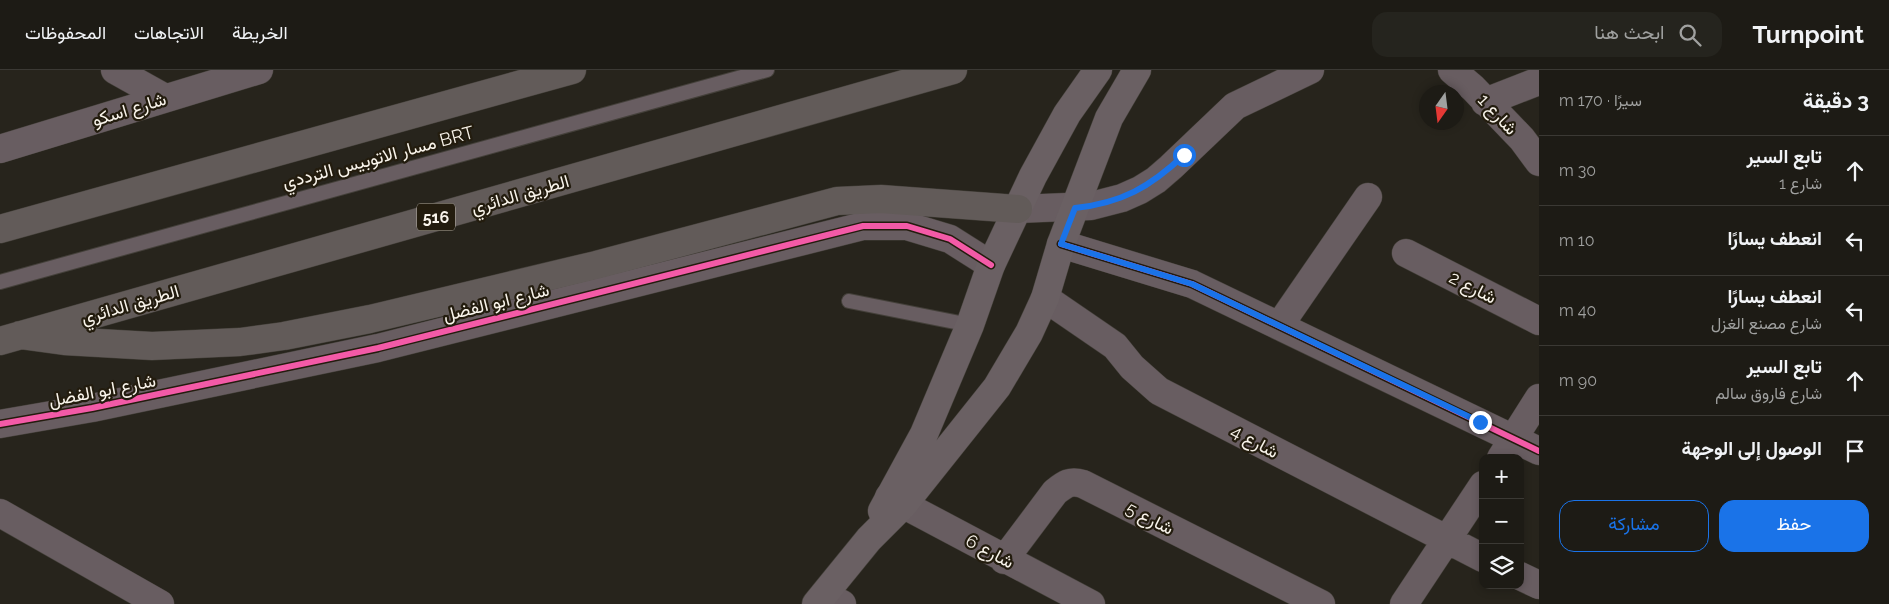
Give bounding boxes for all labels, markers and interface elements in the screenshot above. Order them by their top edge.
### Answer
search box [1372,12,1722,57]
text: Turnpoint [1752,20,1864,49]
text: ابحث هنا [1594,21,1664,43]
icon: search [1676,21,1704,49]
text: المحفوظات [25,22,106,43]
text: الاتجاهات [134,22,204,43]
text: الخريطة [232,22,288,43]
north arrow [1419,85,1464,130]
street label: شارع اسكو [89,88,169,132]
text: 3 دقيقة [1803,88,1869,113]
street label: شارع 1 [1472,89,1522,140]
text: سيرًا · 170 m [1559,91,1642,110]
street label: مسار الاتوبيس الترددي BRT [280,121,477,198]
route start [1173,144,1196,167]
text: تابع السير [1747,145,1822,167]
icon: ahead [1841,157,1869,185]
text: 30 m [1559,161,1596,180]
street label: الطريق الدائري [469,170,573,223]
text: شارع 1 [1779,174,1822,193]
road number: 516 [417,204,455,230]
text: انعطف يسارًا [1728,227,1822,249]
icon: left [1841,227,1869,255]
text: 10 m [1559,231,1594,250]
street label: شارع 2 [1445,266,1500,310]
street label: شارع ابو الفضل [441,279,552,327]
street label: الطريق الدائري [79,280,183,333]
text: انعطف يسارًا [1728,285,1822,307]
icon: left [1841,297,1869,325]
text: 40 m [1559,301,1596,320]
text: شارع مصنع الغزل [1711,314,1822,333]
text: تابع السير [1747,355,1822,377]
icon: ahead [1841,367,1869,395]
street label: شارع ابو الفضل [47,369,158,413]
text: 90 m [1559,371,1597,390]
text: شارع فاروق سالم [1715,384,1822,403]
route end [1469,411,1492,434]
street label: شارع 4 [1227,420,1282,464]
text: الوصول إلى الوجهة [1682,437,1822,459]
icon: arrive [1841,437,1869,465]
map controls [1479,454,1524,589]
button: + [1479,454,1524,499]
street label: شارع 5 [1122,497,1177,541]
button: − [1479,499,1524,544]
button: مشاركة [1559,500,1709,552]
button: حفظ [1719,500,1869,552]
street label: شارع 6 [961,530,1018,574]
button: layers [1479,544,1524,589]

